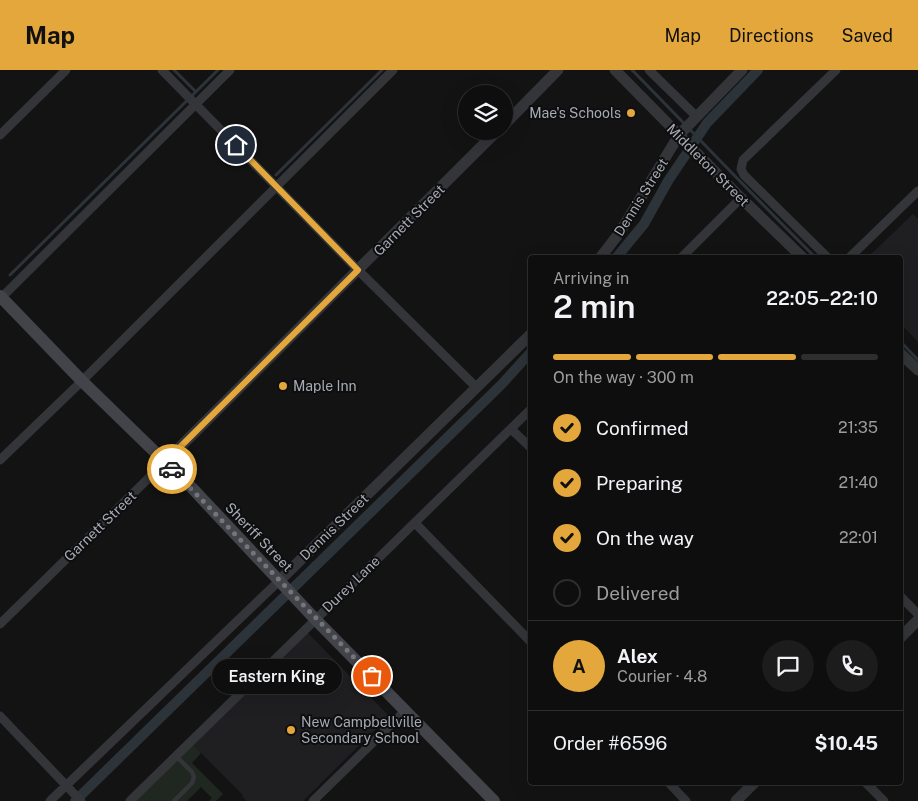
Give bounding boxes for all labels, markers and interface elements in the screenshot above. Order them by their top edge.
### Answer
text: Map [25,21,75,49]
text: Map [664,25,701,46]
text: Directions [729,25,814,46]
text: Saved [842,25,893,46]
map controls [458,85,513,140]
button: layers [458,85,513,140]
place label: Mae's Schools [529,105,621,121]
marker: Mae's Schools [625,107,637,119]
street label: Middleton Street [664,121,752,209]
pin [215,124,257,166]
icon: home [222,131,250,159]
street label: Dennis Street [611,155,671,239]
street label: Garnett Street [370,181,448,259]
text: Arriving in [553,269,629,288]
text: 22:05–22:10 [766,287,878,309]
text: 2 min [553,288,636,325]
text: On the way · 300 m [553,368,694,387]
place label: Maple Inn [293,378,357,394]
marker: Maple Inn [277,380,289,392]
icon: check [553,414,581,442]
text: Confirmed [596,417,689,439]
text: 21:35 [838,418,878,437]
courier [147,444,197,494]
icon: car [158,455,186,483]
icon: check [553,469,581,497]
text: Preparing [596,472,683,494]
text: 21:40 [839,473,878,492]
street label: Garnett Street [61,488,139,564]
street label: Dennis Street [297,490,371,564]
street label: Sheriff Street [222,499,296,575]
icon: check [553,524,581,552]
text: On the way [596,527,694,549]
text: 22:01 [839,528,878,547]
street label: Durey Lane [319,553,383,615]
text: Delivered [596,582,680,604]
button: chat [762,640,814,692]
button: phone [826,640,878,692]
text: Alex [617,645,658,667]
pin [351,655,393,697]
text: A [572,655,586,677]
callout: Eastern King [212,658,342,694]
icon: bag [358,662,386,690]
text: Eastern King [229,667,325,686]
text: Courier · 4.8 [617,667,707,686]
place label: New Campbellville Secondary School [301,714,422,746]
marker: New Campbellville Secondary School [285,724,297,736]
text: Order #6596 [553,732,667,754]
text: $10.45 [815,732,878,754]

